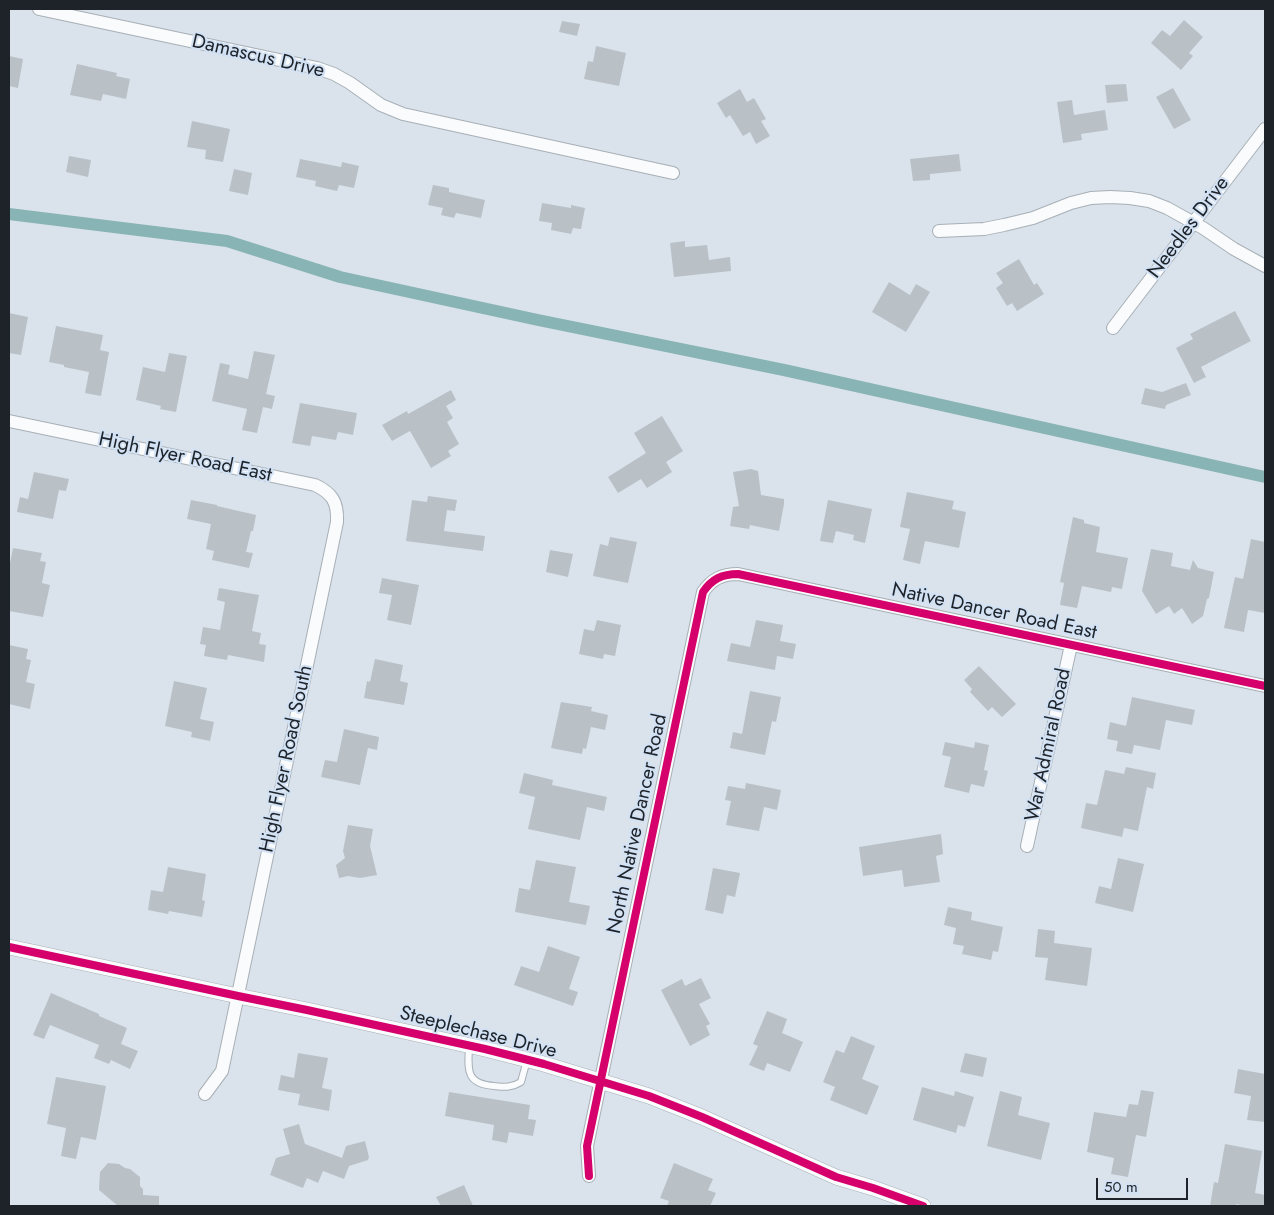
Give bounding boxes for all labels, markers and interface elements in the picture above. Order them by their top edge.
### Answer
street label: Damascus Drive [189,30,327,84]
street label: Needles Drive [1143,172,1235,284]
street label: High Flyer Road East [96,428,274,488]
street label: Native Dancer Road East [889,579,1099,645]
street label: High Flyer Road South [255,663,319,855]
street label: War Admiral Road [1021,666,1077,824]
street label: North Native Dancer Road [603,712,673,936]
street label: Steeplechase Drive [397,1002,559,1064]
scale bar [1099,1168,1192,1200]
text: 50 m [1104,1176,1138,1198]

